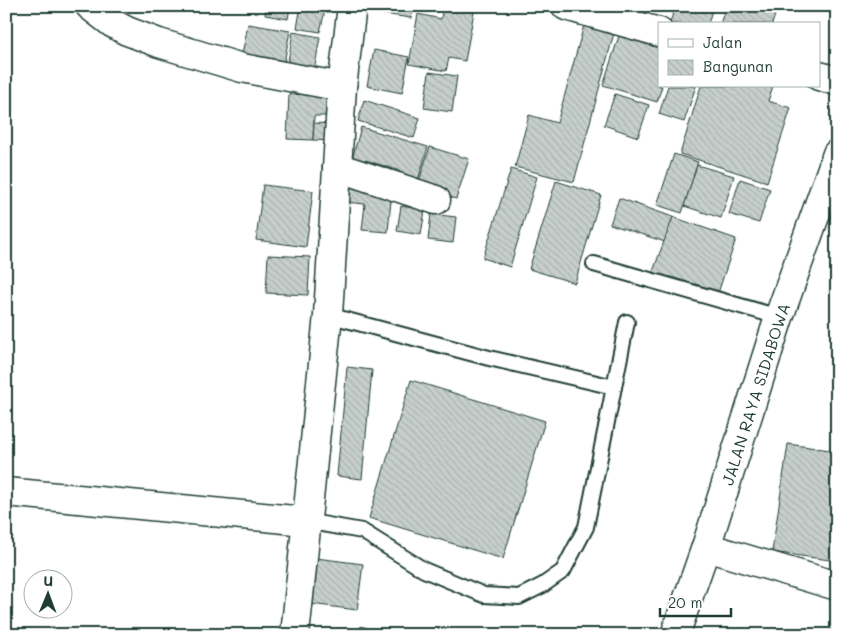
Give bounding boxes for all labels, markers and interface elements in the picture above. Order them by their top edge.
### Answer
legend [658,22,820,88]
text: Jalan [703,32,742,52]
text: Bangunan [703,56,773,76]
street label: JALAN RAYA SIDABOWA [716,300,794,488]
north arrow [22,568,72,618]
text: U [43,571,53,590]
scale bar [660,586,732,618]
text: 20 m [668,592,702,612]

